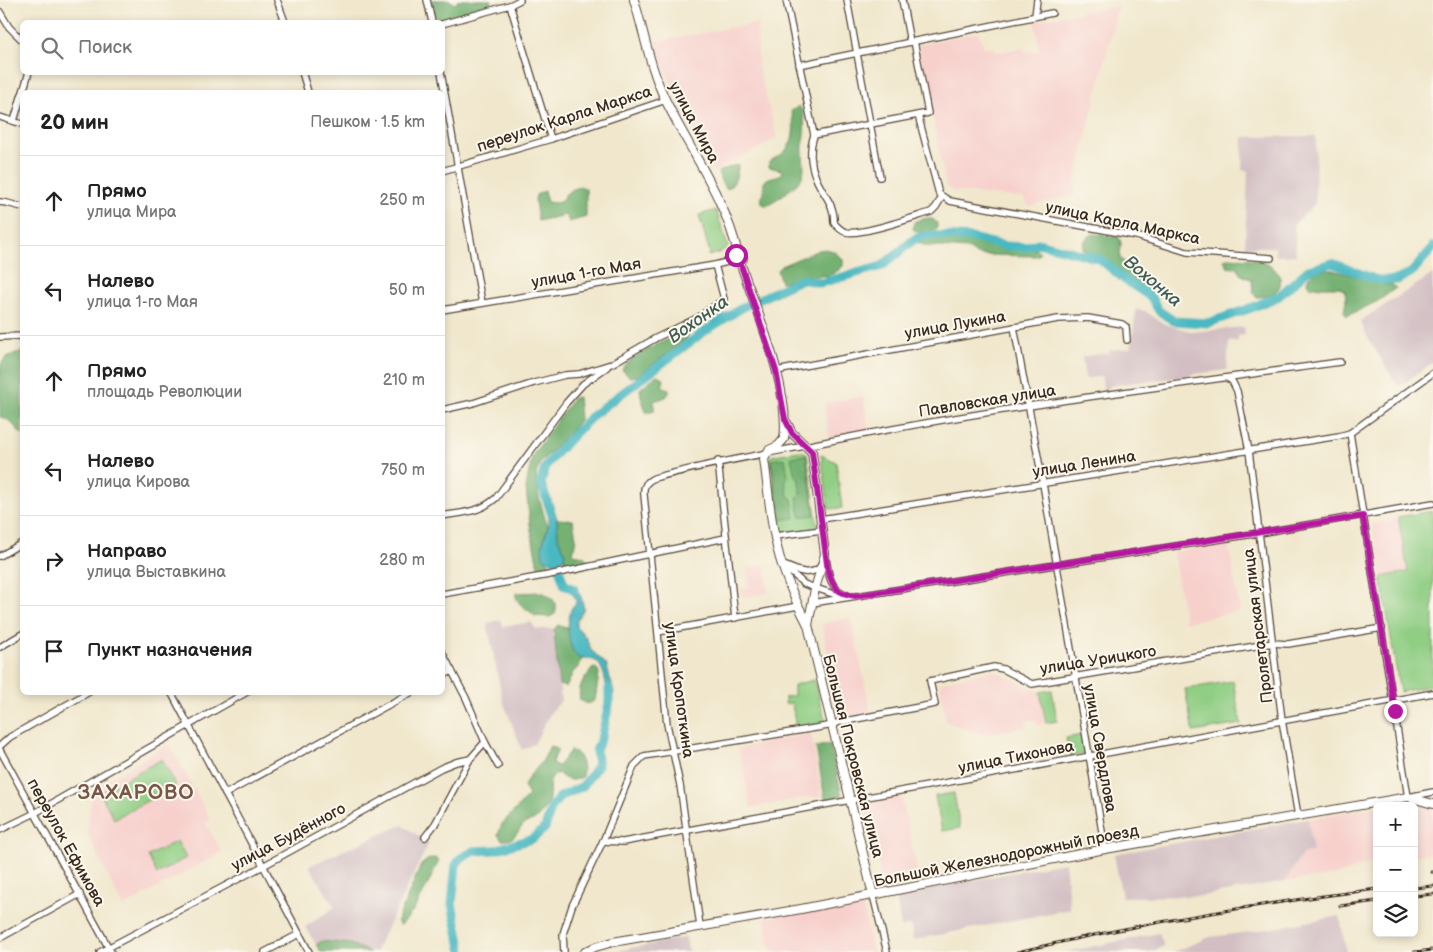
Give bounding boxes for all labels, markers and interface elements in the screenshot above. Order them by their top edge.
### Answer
search box [20,20,445,75]
icon: search [38,34,66,62]
text: Поиск [78,36,132,59]
street label: улица Мира [664,79,723,167]
street label: переулок Карла Маркса [475,82,655,157]
text: 20 мин [40,110,109,135]
text: Пешком · 1.5 km [310,113,425,132]
text: Прямо [87,180,147,203]
icon: ahead [40,187,68,215]
text: 250 m [379,191,425,210]
street label: улица Карла Маркса [1044,198,1202,249]
text: улица Мира [87,203,176,222]
route start [725,244,748,267]
water label: Вохонка [1120,251,1186,312]
street label: улица 1-го Мая [530,254,643,292]
text: Налево [87,270,154,293]
icon: left [40,277,68,305]
text: 50 m [389,281,425,300]
water label: Вохонка [664,291,732,348]
text: улица 1-го Мая [87,293,198,312]
street label: улица Лукина [903,307,1008,344]
text: Прямо [87,360,147,383]
icon: ahead [40,367,68,395]
text: 210 m [383,371,425,390]
street label: Павловская улица [917,381,1058,422]
text: площадь Революции [87,383,242,402]
street label: улица Ленина [1031,447,1138,482]
text: Налево [87,450,154,473]
icon: left [40,457,68,485]
text: 750 m [381,461,425,480]
text: улица Кирова [87,473,190,492]
text: Направо [87,540,167,563]
icon: right [40,547,68,575]
street label: Пролетарская улица [1239,547,1277,704]
text: 280 m [379,551,425,570]
text: улица Выставкина [87,563,226,582]
street label: улица Кропоткина [660,621,698,760]
icon: arrive [40,637,68,665]
text: Пункт назначения [87,639,252,662]
street label: улица Урицкого [1039,642,1158,679]
street label: Большая Покровская улица [818,653,887,861]
street label: улица Свердлова [1079,682,1120,815]
route end [1384,700,1407,723]
street label: улица Тихонова [957,737,1076,778]
street label: переулок Ефимова [23,775,109,910]
district label: ЗАХАРОВО [77,780,195,805]
street label: улица Будённого [229,799,349,875]
map controls [1373,802,1418,937]
button: + [1373,802,1418,847]
street label: Большой Железнодорожный проезд [872,821,1141,891]
button: − [1373,847,1418,892]
button: layers [1373,892,1418,937]

